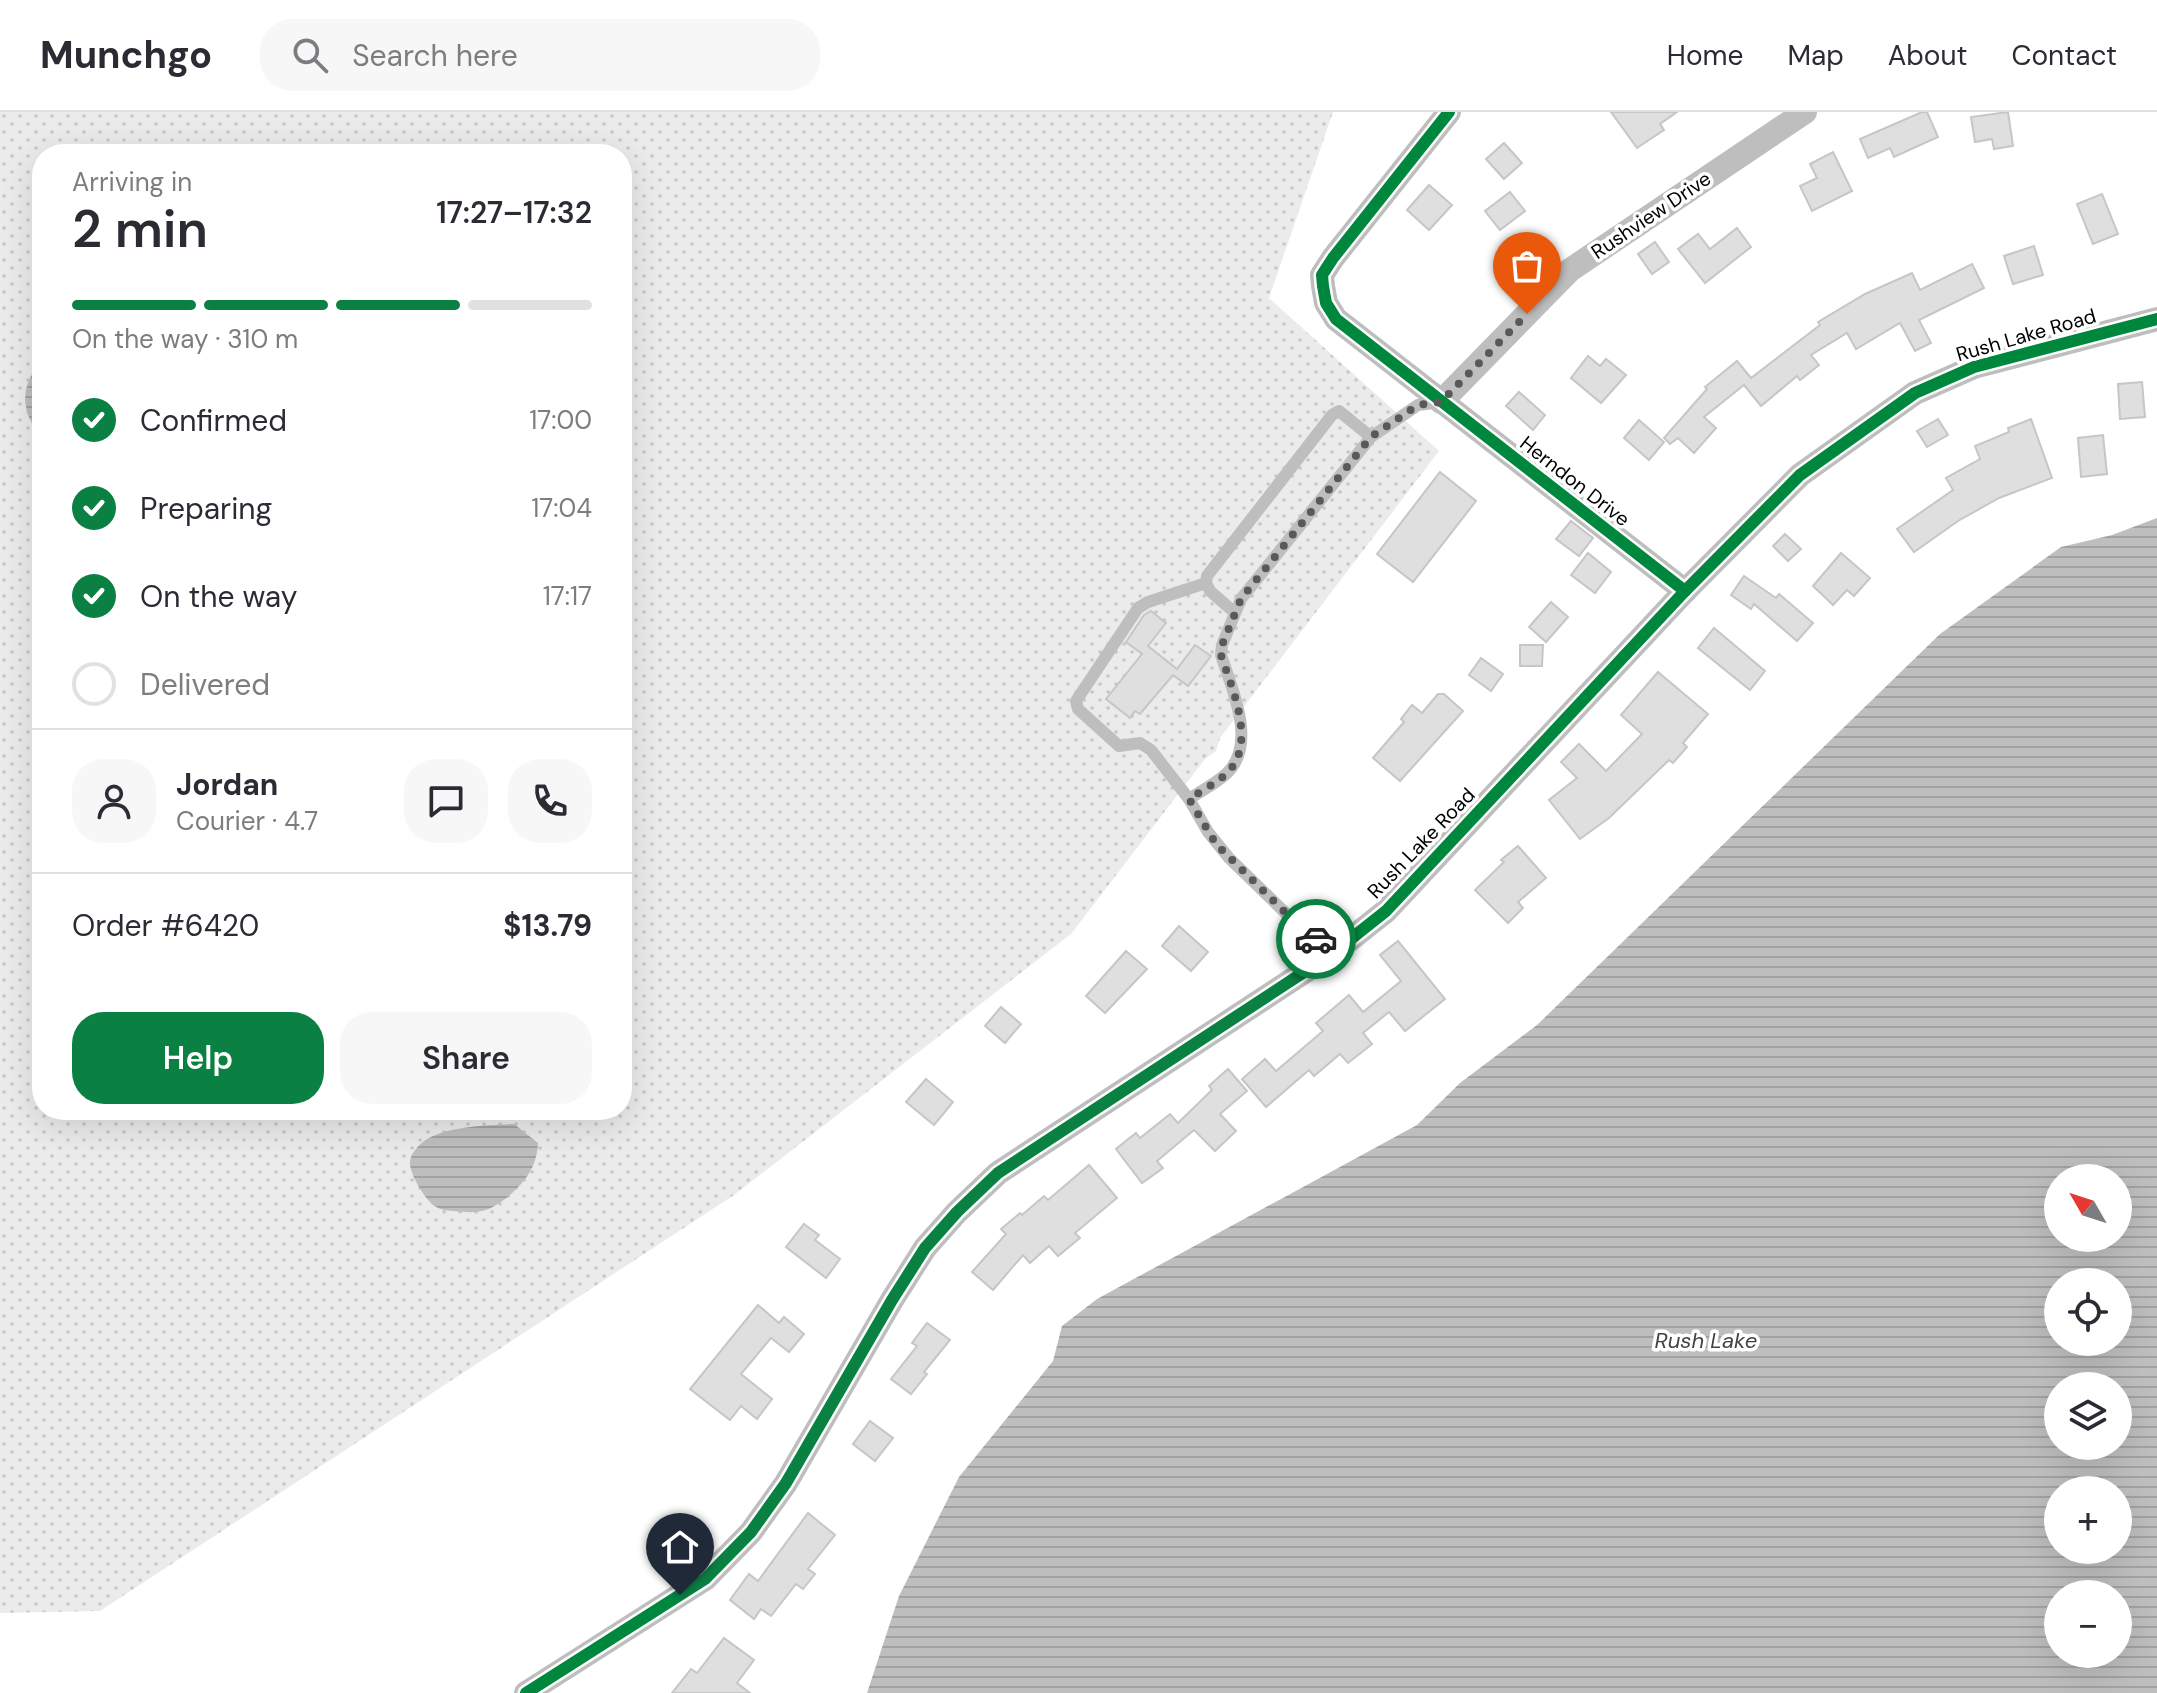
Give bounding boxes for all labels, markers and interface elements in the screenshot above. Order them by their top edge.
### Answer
search box [260,19,820,91]
text: Munchgo [40,30,212,80]
icon: search [288,33,332,77]
text: Search here [352,36,518,75]
text: Home [1667,37,1743,74]
text: Map [1787,37,1844,74]
text: About [1888,37,1967,74]
text: Contact [2011,37,2117,74]
text: Arriving in [72,165,192,199]
street label: Rushview Drive [1586,165,1716,265]
text: 17:27–17:32 [436,193,592,232]
text: 2 min [72,195,208,263]
pin [1493,232,1561,314]
icon: bag [1505,244,1549,288]
street label: Rush Lake Road [1953,303,2099,367]
text: On the way · 310 m [72,322,298,356]
icon: check [72,398,116,442]
text: Confirmed [140,401,287,440]
text: 17:00 [529,403,592,437]
street label: Herndon Drive [1515,430,1635,532]
icon: check [72,486,116,530]
text: Preparing [140,489,272,528]
text: 17:04 [531,491,592,525]
icon: check [72,574,116,618]
text: On the way [140,577,297,616]
text: 17:17 [543,579,592,613]
text: Delivered [140,665,270,704]
button: person [72,759,156,843]
button: chat [404,759,488,843]
button: phone [508,759,592,843]
text: Jordan [176,765,278,804]
street label: Rush Lake Road [1362,782,1480,904]
text: Courier · 4.7 [176,804,318,838]
courier [1276,899,1356,979]
text: Order #6420 [72,906,259,945]
text: $13.79 [503,906,592,945]
icon: car [1294,917,1338,961]
button: Help [72,1012,324,1104]
button: Share [340,1012,592,1104]
north arrow [2044,1164,2132,1252]
map controls [2044,1164,2132,1668]
button: locate [2044,1268,2132,1356]
water label: Rush Lake [1655,1326,1757,1355]
button: layers [2044,1372,2132,1460]
button: + [2044,1476,2132,1564]
pin [646,1513,714,1595]
icon: home [658,1525,702,1569]
button: − [2044,1580,2132,1668]

